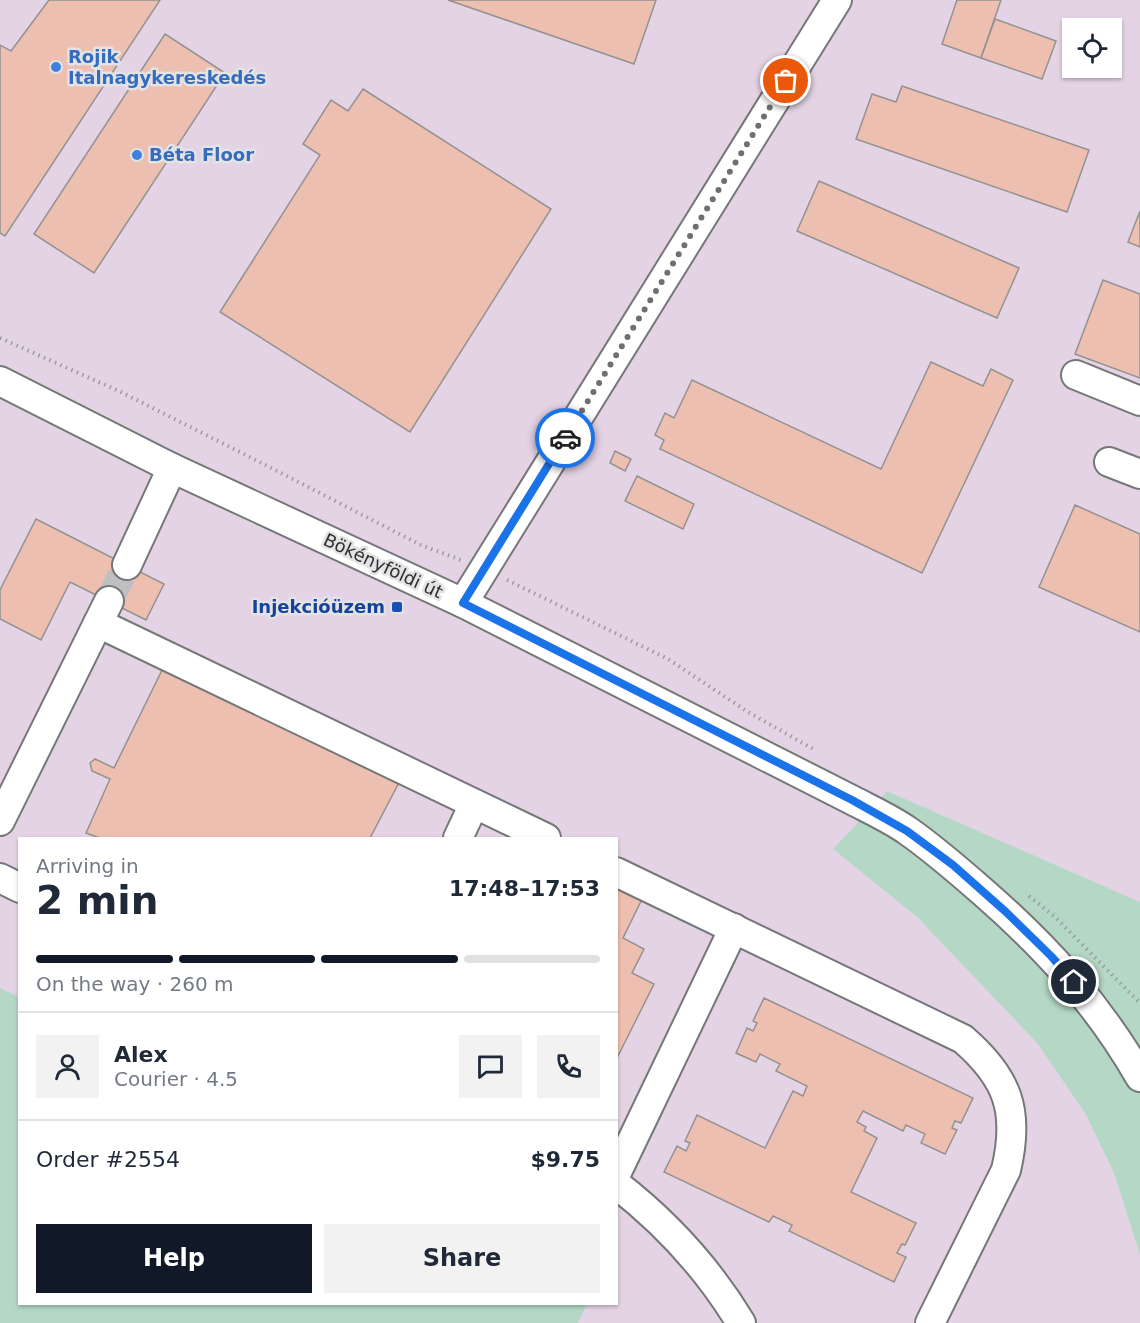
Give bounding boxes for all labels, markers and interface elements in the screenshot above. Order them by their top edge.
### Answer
map controls [1062,18,1122,78]
button: locate [1062,18,1122,78]
place label: Rojik Italnagykereskedés [68,46,266,88]
pin [760,55,811,106]
marker: Rojik Italnagykereskedés [49,60,63,74]
icon: bag [769,64,802,97]
place label: Béta Floor [149,144,254,165]
marker: Béta Floor [130,148,144,162]
courier [535,408,595,468]
icon: car [549,422,582,455]
street label: Bökényföldi út [320,529,446,602]
place label: Injekcióüzem [252,596,385,617]
marker: Injekcióüzem [390,600,404,614]
text: Arriving in [36,854,139,878]
text: 17:48–17:53 [449,876,600,901]
text: 2 min [36,878,158,923]
pin [1048,956,1099,1007]
icon: home [1057,965,1090,998]
text: On the way · 260 m [36,972,234,996]
button: person [36,1035,99,1098]
button: chat [459,1035,522,1098]
button: phone [537,1035,600,1098]
text: Alex [114,1042,168,1067]
text: Courier · 4.5 [114,1067,238,1091]
text: Order #2554 [36,1147,180,1172]
text: $9.75 [530,1147,600,1172]
button: Help [36,1224,312,1293]
button: Share [324,1224,600,1293]

